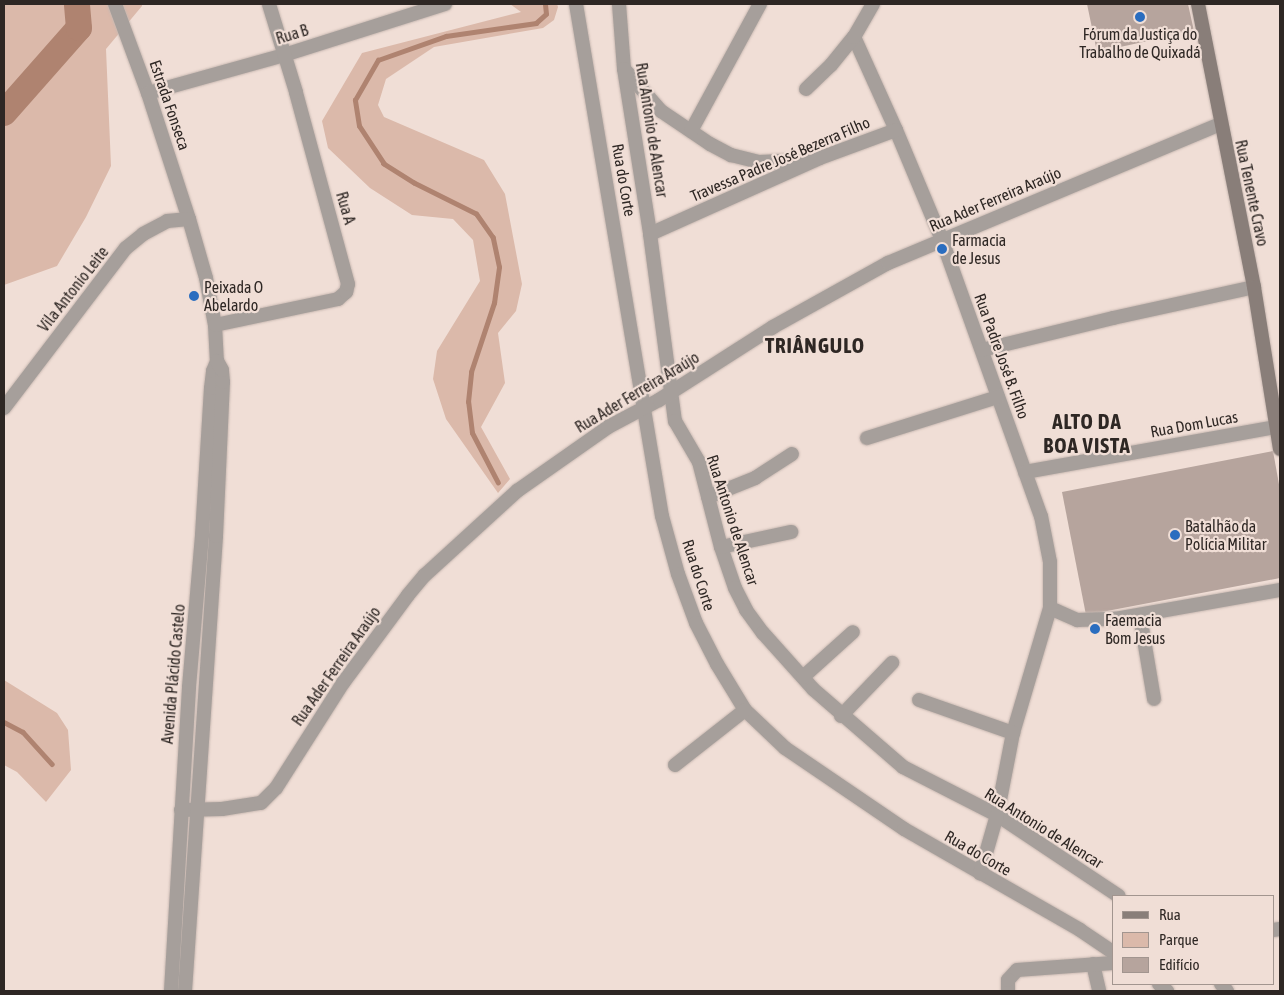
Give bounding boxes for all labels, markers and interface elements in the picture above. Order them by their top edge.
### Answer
marker: Fórum da Justiça do Trabalho de Quixadá [1134,11,1146,23]
street label: Rua B [273,20,311,48]
place label: Fórum da Justiça do Trabalho de Quixadá [1079,24,1201,62]
street label: Estrada Fonseca [146,58,194,152]
street label: Rua Antonio de Alencar [632,61,672,199]
street label: Travessa Padre José Bezerra Filho [687,112,873,206]
street label: Rua Tenente Cravo [1231,138,1273,248]
street label: Rua do Corte [608,142,640,218]
street label: Rua Ader Ferreira Araújo [926,163,1064,235]
street label: Rua A [332,189,360,227]
place label: Farmacia de Jesus [952,230,1006,268]
street label: Vila Antonio Leite [34,243,112,335]
marker: Farmacia de Jesus [936,243,948,255]
place label: Peixada O Abelardo [204,277,263,315]
marker: Peixada O Abelardo [188,290,200,302]
street label: Rua Padre José B. Filho [970,291,1034,421]
district label: TRIÂNGULO [764,332,866,358]
street label: Rua Ader Ferreira Araújo [571,347,703,437]
street label: Rua Dom Lucas [1149,407,1239,441]
district label: ALTO DA BOA VISTA [1042,408,1132,458]
street label: Rua Antonio de Alencar [703,452,763,588]
place label: Batalhão da Polícia Militar [1185,516,1266,554]
marker: Batalhão da Polícia Militar [1169,529,1181,541]
street label: Rua do Corte [678,537,720,613]
street label: Avenida Plácido Castelo [157,603,189,745]
street label: Rua Ader Ferreira Araújo [288,603,384,729]
place label: Faemacia Bom Jesus [1105,610,1165,648]
marker: Faemacia Bom Jesus [1089,623,1101,635]
street label: Rua Antonio de Alencar [981,784,1107,872]
street label: Rua do Corte [941,826,1015,880]
legend [1112,895,1274,985]
text: Rua [1159,906,1181,923]
text: Parque [1159,931,1199,948]
text: Edifício [1159,956,1200,973]

